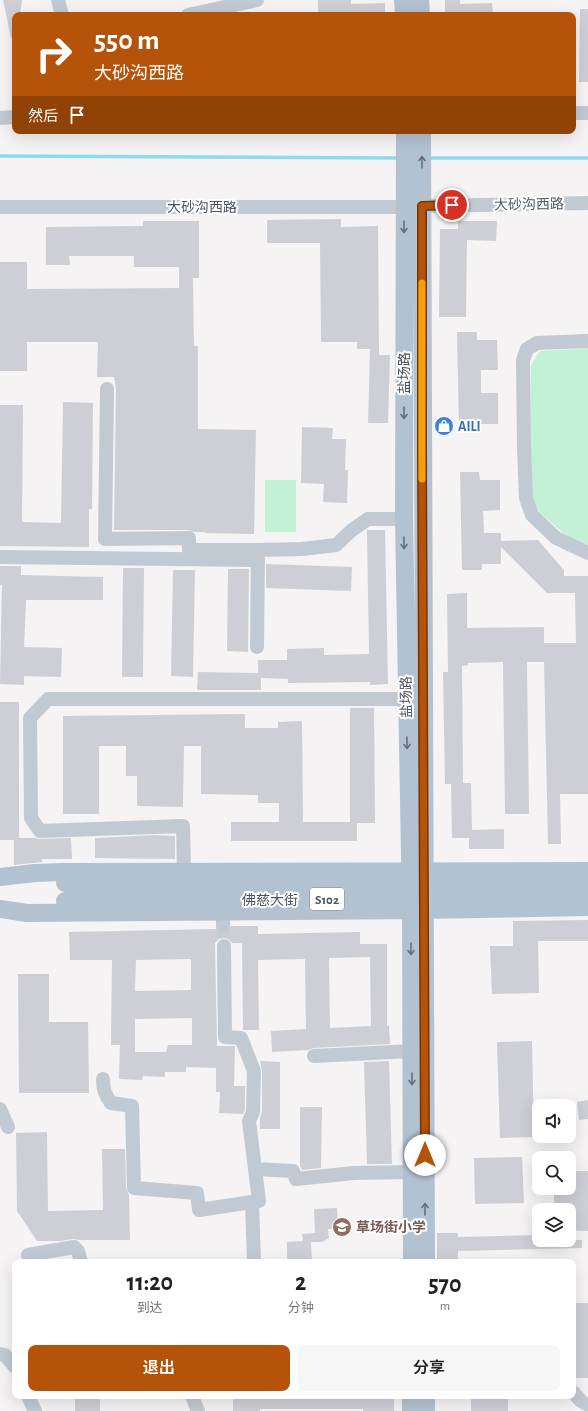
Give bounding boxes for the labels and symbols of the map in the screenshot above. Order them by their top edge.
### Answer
one-way arrow [418,156,426,169]
pin [435,188,469,222]
street label: 大砂沟西路 [494,196,564,213]
street label: 大砂沟西路 [167,200,237,215]
one-way arrow [400,220,408,233]
street label: 盐场路 [396,352,412,394]
one-way arrow [400,406,408,419]
shop icon: AILI [433,415,455,437]
place label: AILI [458,420,481,434]
one-way arrow [400,536,408,549]
street label: 盐场路 [398,676,414,718]
one-way arrow [403,736,411,749]
road number: S102 [310,888,344,910]
street label: 佛慈大街 [242,892,298,908]
one-way arrow [407,942,415,955]
one-way arrow [408,1072,416,1085]
position arrow [404,1134,446,1176]
one-way arrow [421,1203,429,1216]
school or university icon: 草场街小学 [331,1216,353,1238]
place label: 草场街小学 [356,1220,426,1235]

